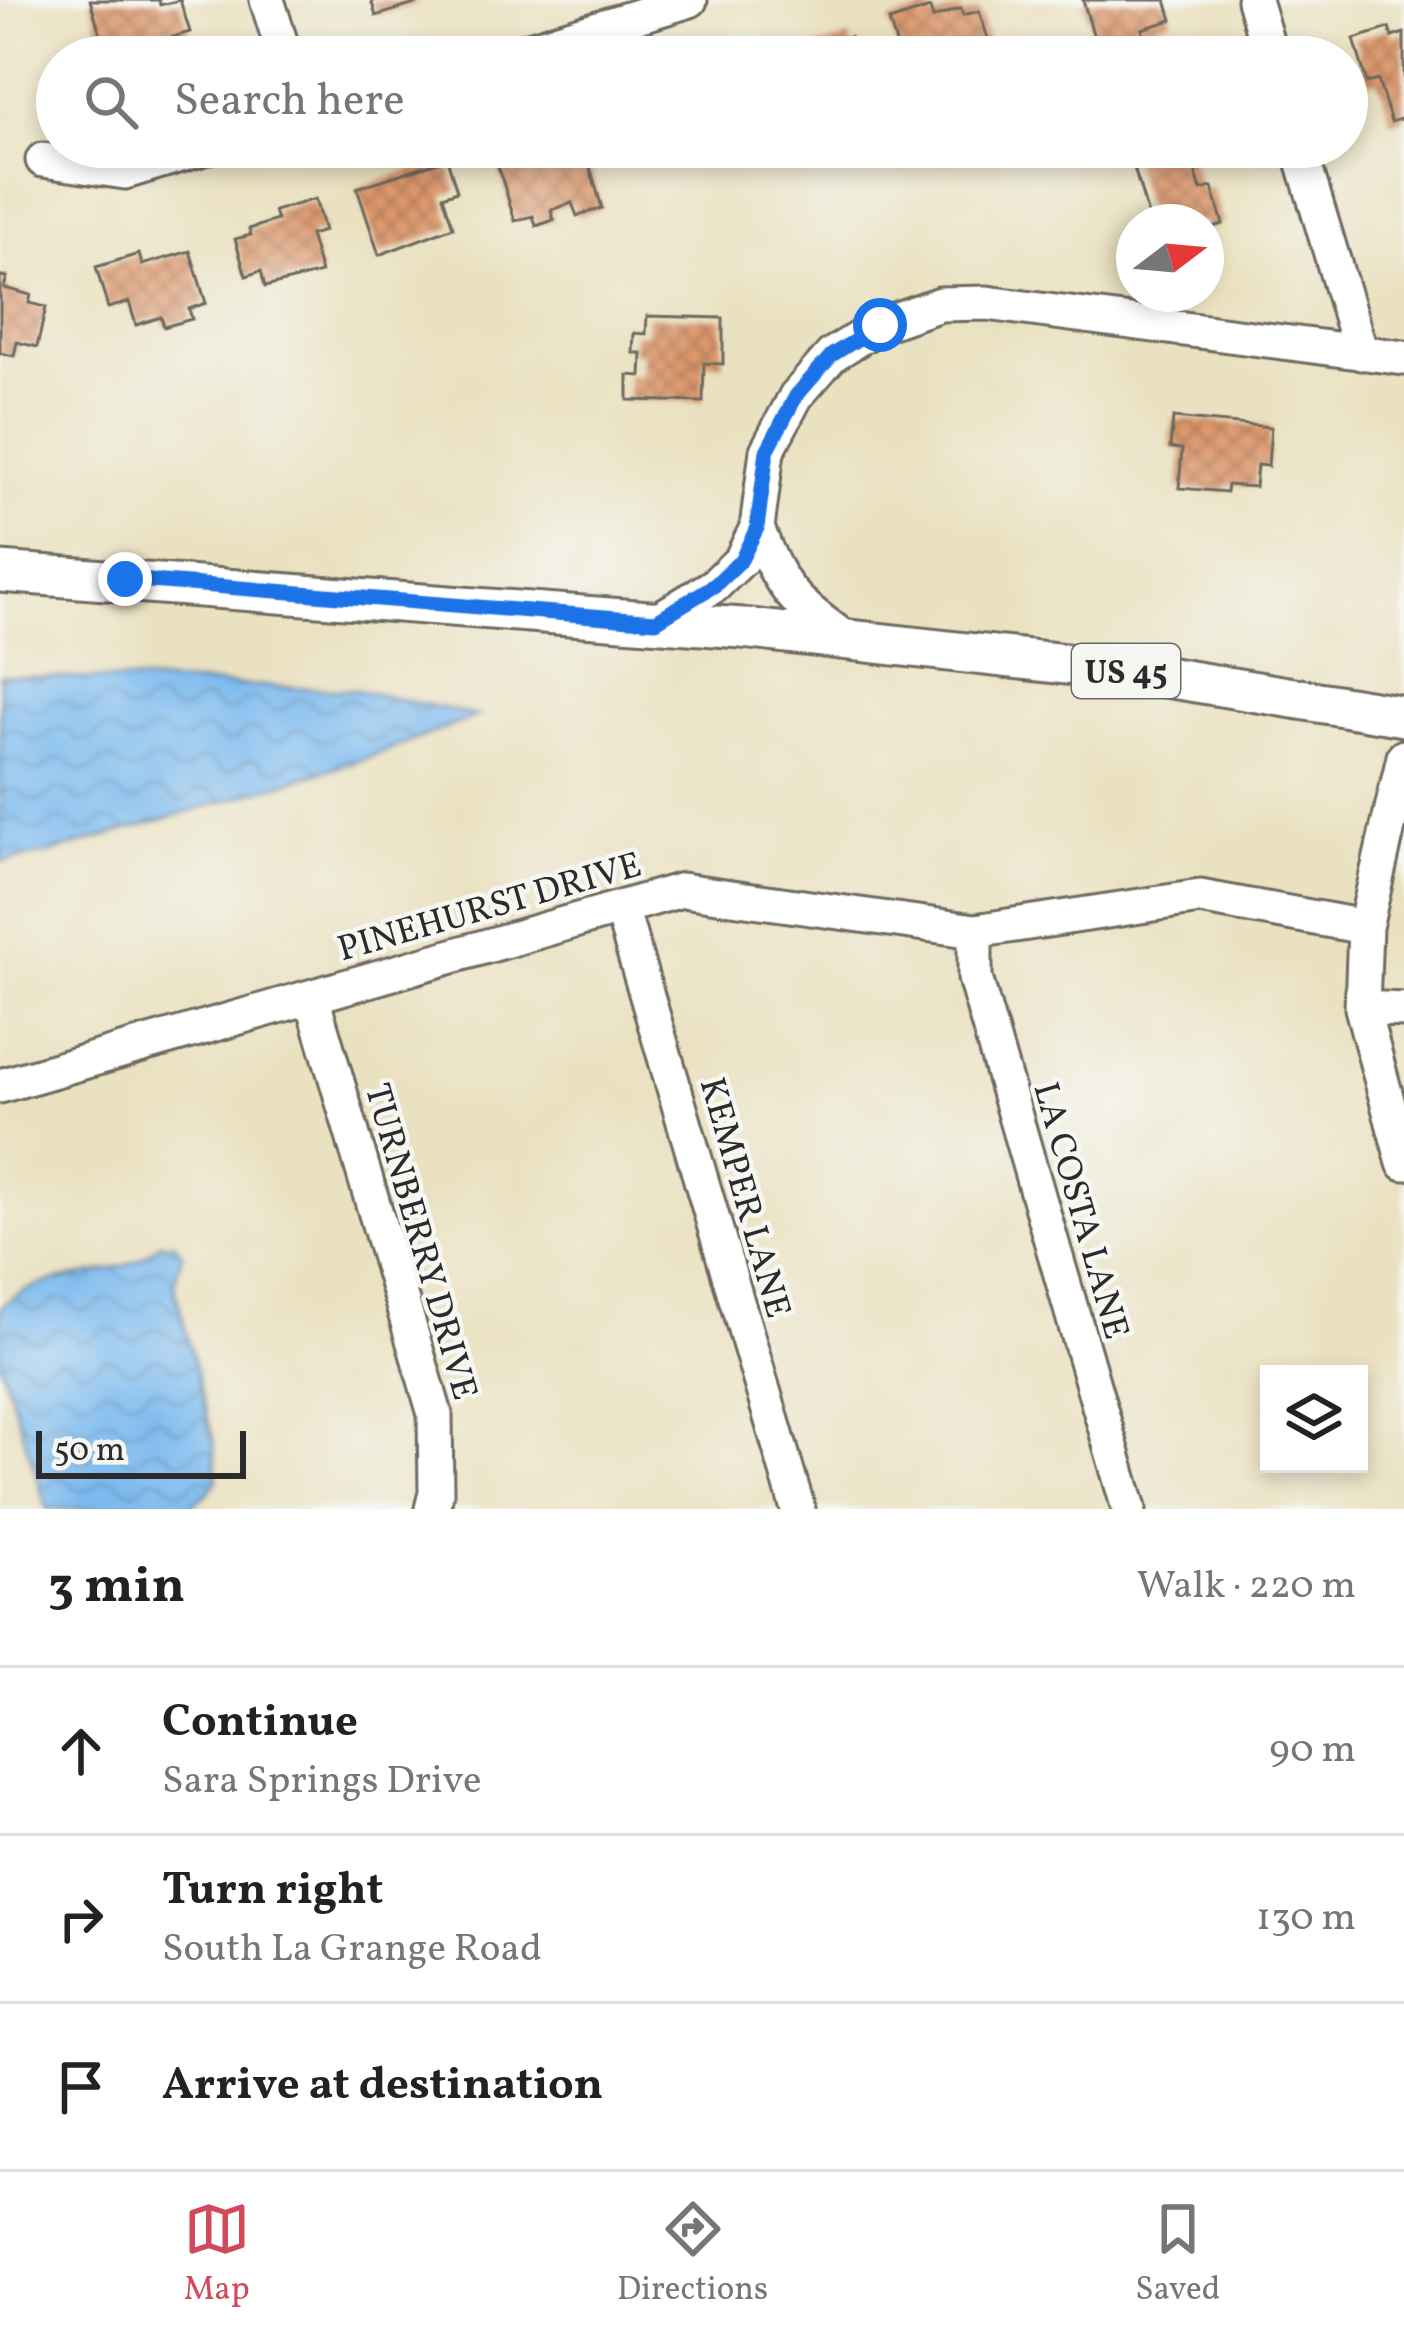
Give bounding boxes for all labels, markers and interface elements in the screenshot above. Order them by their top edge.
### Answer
search box [36,36,1368,168]
icon: search [78,69,144,135]
text: Search here [174,71,405,134]
north arrow [1116,204,1224,312]
route start [853,298,907,352]
route end [98,552,152,606]
road number: US 45 [1072,644,1180,698]
street label: PINEHURST DRIVE [332,842,648,976]
street label: KEMPER LANE [685,1072,801,1324]
street label: LA COSTA LANE [1019,1077,1140,1345]
street label: TURNBERRY DRIVE [350,1078,488,1406]
map controls [1260,1365,1368,1473]
button: layers [1260,1365,1368,1473]
scale bar [36,1425,246,1478]
text: 50 m [54,1429,125,1475]
text: 3 min [48,1552,185,1623]
text: Walk · 220 m [1137,1560,1356,1614]
text: Continue [162,1692,358,1755]
icon: ahead [48,1718,114,1784]
text: 90 m [1269,1724,1356,1778]
text: Sara Springs Drive [162,1755,481,1809]
text: Turn right [162,1860,383,1923]
icon: right [48,1886,114,1952]
text: 130 m [1256,1892,1356,1946]
text: South La Grange Road [162,1923,542,1977]
icon: arrive [48,2054,114,2120]
text: Arrive at destination [162,2055,603,2118]
tab: Map [184,2196,250,2314]
tab: Directions [617,2196,768,2314]
tab: Saved [1135,2196,1220,2314]

